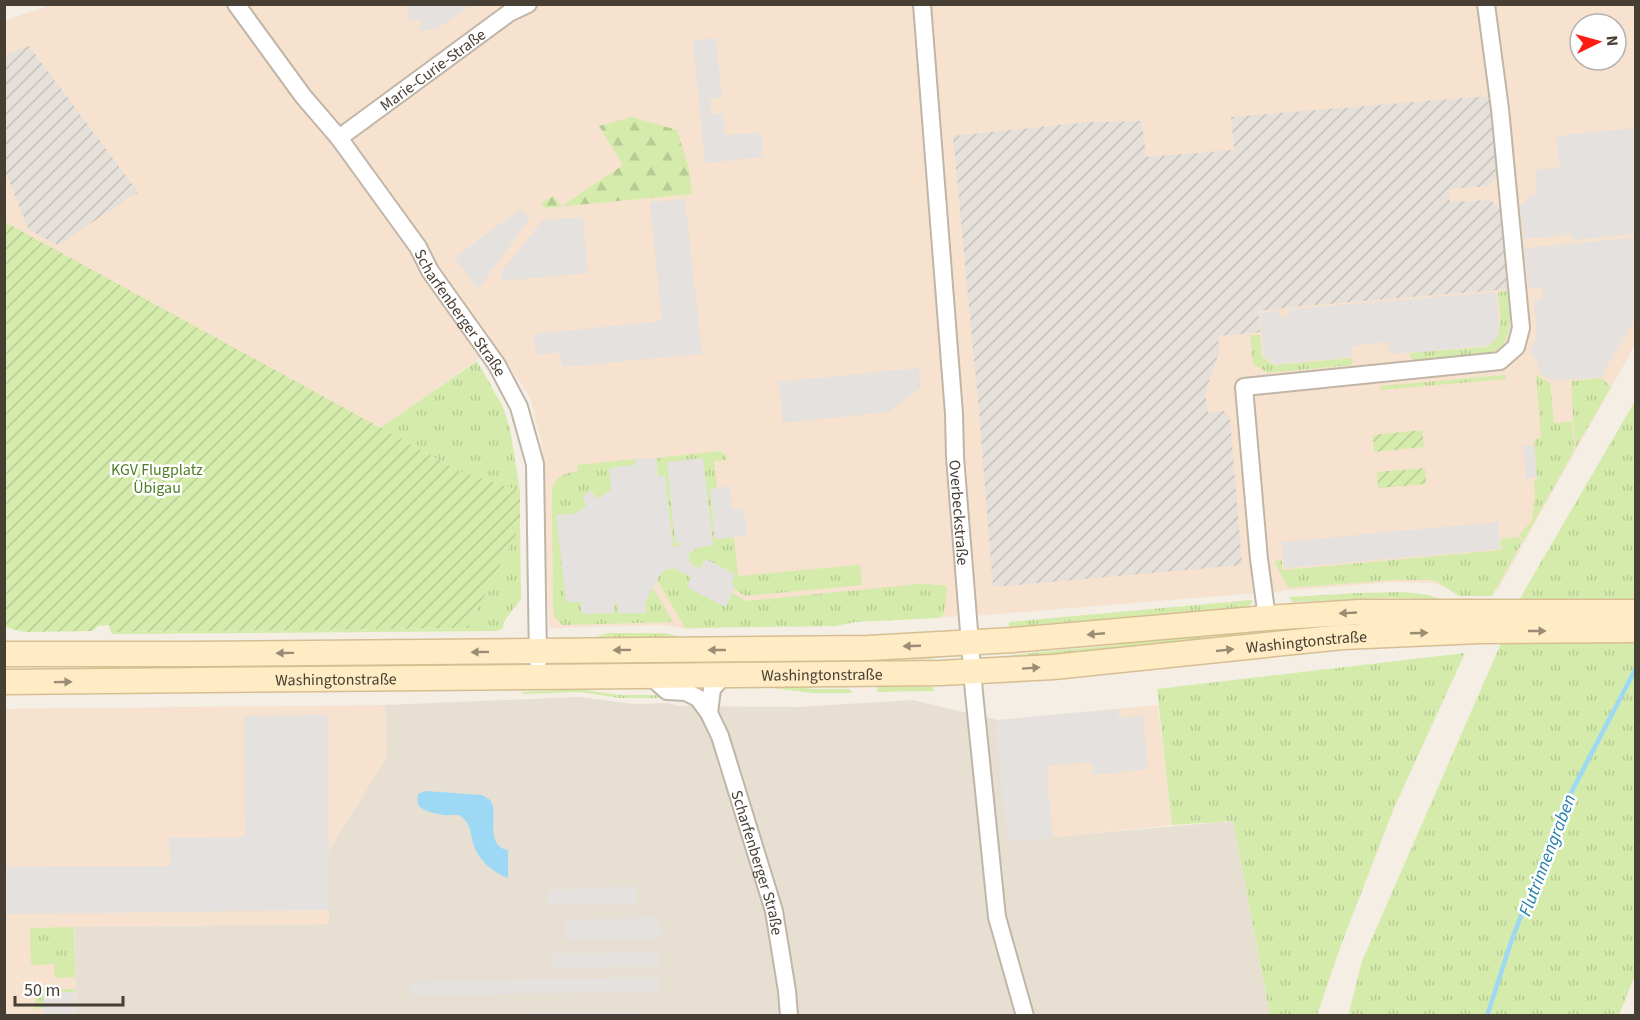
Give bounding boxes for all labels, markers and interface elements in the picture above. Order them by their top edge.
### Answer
north arrow [1568,12,1628,72]
street label: Marie-Curie-Straße [376,24,491,116]
text: N [1601,35,1623,47]
street label: Scharfenberger Straße [409,245,511,380]
park label: KGV Flugplatz Übigau [111,459,203,499]
street label: Overbeckstraße [943,459,974,566]
one-way arrow [1338,608,1357,618]
street label: Washingtonstraße [1245,626,1368,659]
one-way arrow [1528,626,1547,635]
one-way arrow [1410,628,1429,637]
one-way arrow [1086,629,1105,639]
one-way arrow [902,642,921,651]
one-way arrow [613,645,632,655]
one-way arrow [707,645,726,655]
one-way arrow [1216,645,1235,655]
one-way arrow [470,647,489,657]
one-way arrow [275,648,294,658]
one-way arrow [1021,663,1040,673]
street label: Washingtonstraße [761,664,883,687]
street label: Washingtonstraße [275,668,397,691]
one-way arrow [53,677,72,687]
street label: Scharfenberger Straße [725,788,788,937]
water label: Flutrinnengraben [1513,791,1582,920]
scale bar [15,969,123,1007]
text: 50 m [24,978,60,1003]

